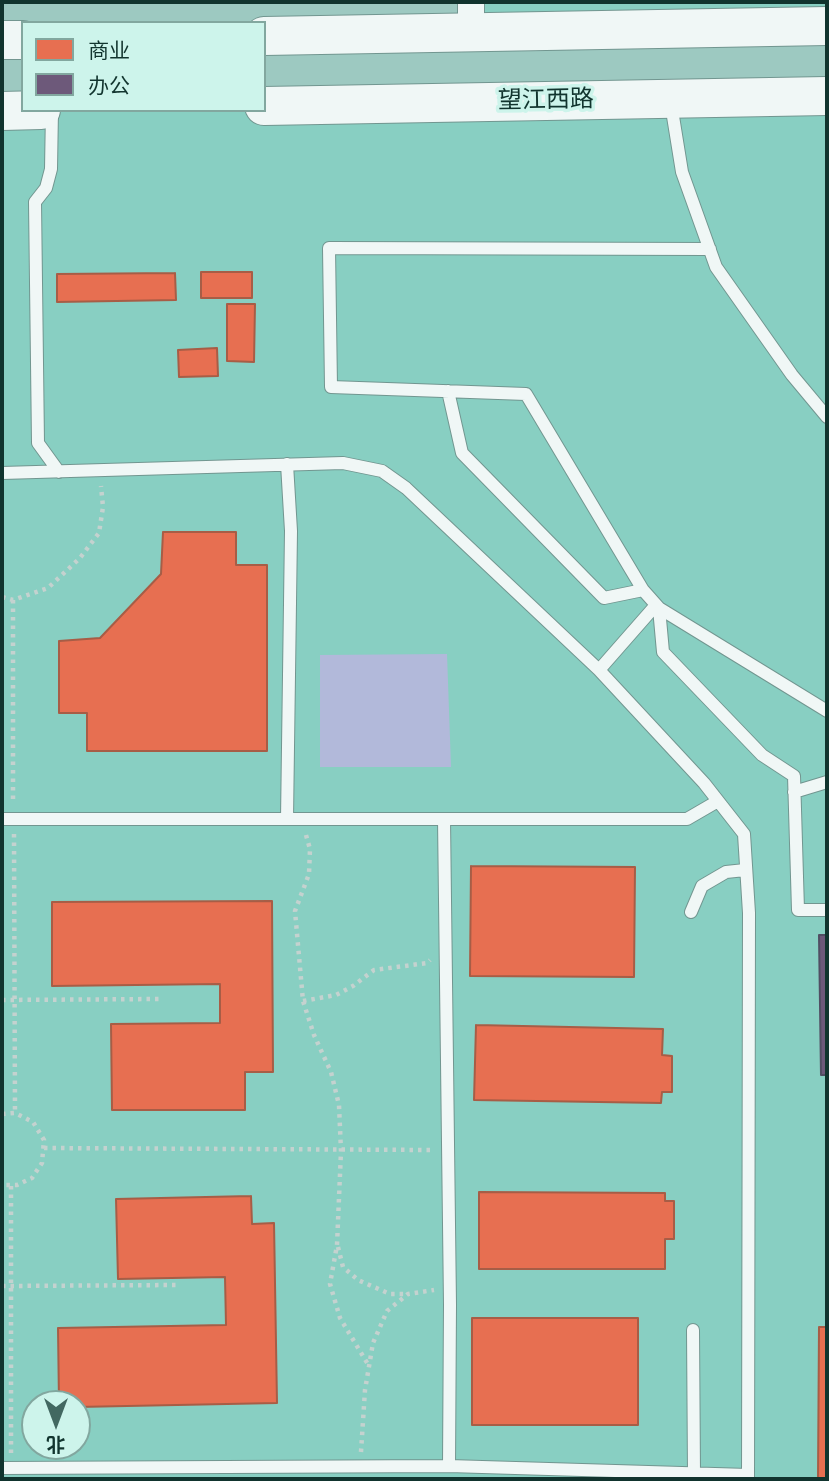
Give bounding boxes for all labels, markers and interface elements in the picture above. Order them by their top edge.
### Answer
legend [21,21,266,112]
text: 商业 [88,37,130,65]
text: 办公 [88,72,130,100]
street label: 望江西路 [498,86,594,116]
north arrow [21,1390,91,1460]
text: 北 [47,1432,66,1457]

